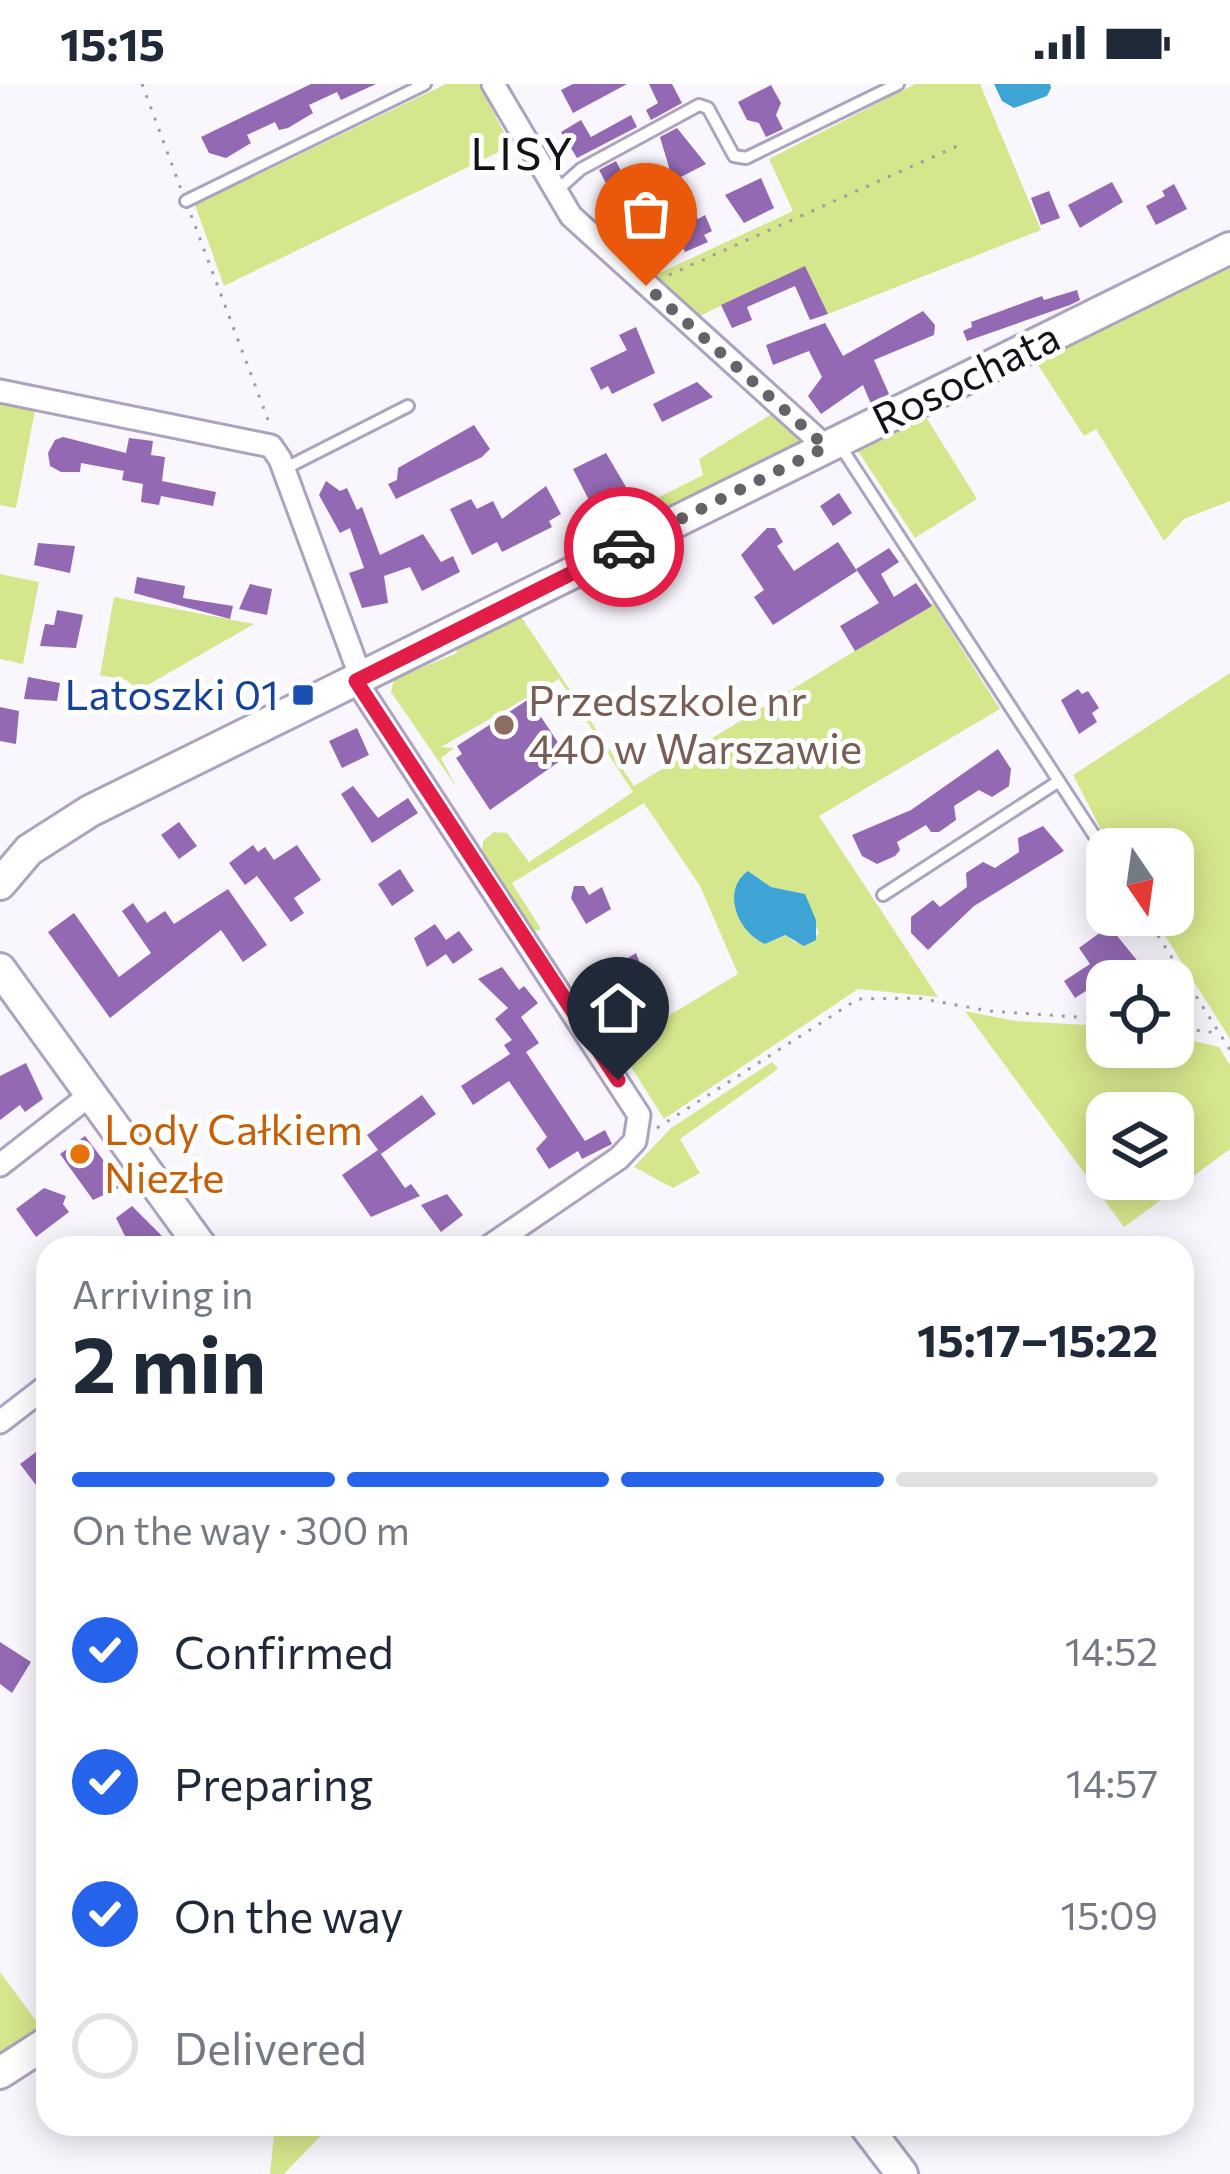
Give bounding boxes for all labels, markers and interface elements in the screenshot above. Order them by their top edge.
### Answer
text: 15:15 [60,15,165,70]
district label: LISY [470,124,576,179]
pin [595,163,697,286]
icon: bag [613,181,679,247]
street label: Rosochata [863,309,1067,444]
courier [564,487,684,607]
icon: car [591,514,657,580]
place label: Latoszki 01 [64,667,279,719]
place label: Przedszkole nr 440 w Warszawie [528,673,862,773]
marker: Latoszki 01 [290,682,316,708]
marker: Przedszkole nr 440 w Warszawie [491,712,517,738]
north arrow [1086,828,1194,936]
map controls [1086,828,1194,1200]
pin [567,957,669,1080]
button: locate [1086,960,1194,1068]
icon: home [585,975,651,1041]
button: layers [1086,1092,1194,1200]
place label: Lody Całkiem Niezłe [104,1102,363,1202]
marker: Lody Całkiem Niezłe [67,1141,93,1167]
text: Arriving in [72,1269,253,1317]
text: 15:17–15:22 [917,1311,1158,1366]
text: 2 min [72,1314,266,1409]
text: On the way · 300 m [72,1505,410,1553]
icon: check [72,1617,138,1683]
text: Confirmed [174,1623,394,1678]
text: 14:52 [1065,1626,1158,1674]
icon: check [72,1749,138,1815]
text: Preparing [174,1755,373,1810]
text: 14:57 [1066,1758,1158,1806]
icon: check [72,1881,138,1947]
text: On the way [174,1887,404,1942]
text: 15:09 [1061,1890,1158,1938]
text: Delivered [174,2019,367,2074]

